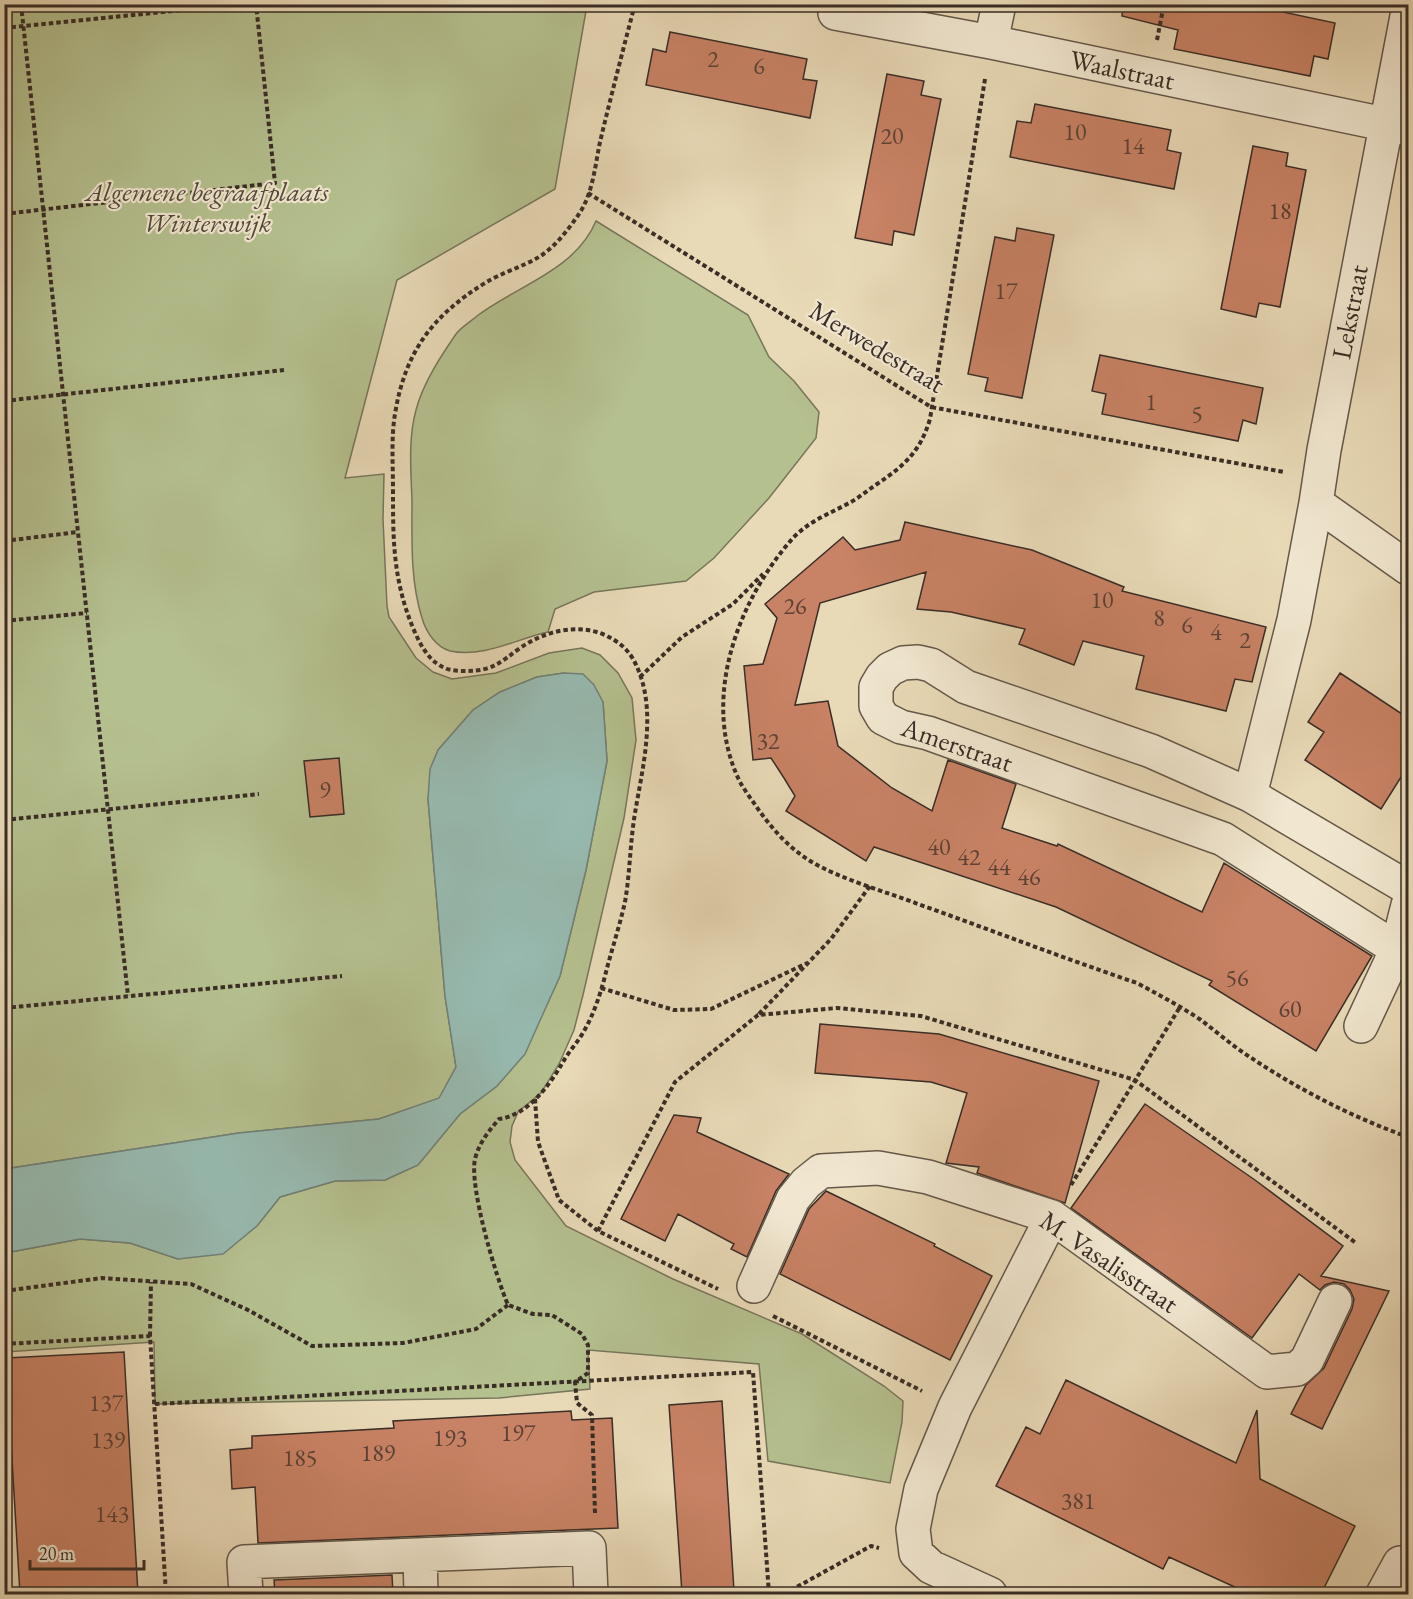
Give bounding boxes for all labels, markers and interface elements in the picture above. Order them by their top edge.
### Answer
street label: Waalstraat [1066,41,1178,98]
house number: 2 [707,43,719,74]
house number: 6 [753,50,765,81]
house number: 10 [1063,116,1087,147]
house number: 20 [880,120,904,151]
house number: 14 [1121,130,1145,161]
park label: Algemene begraafplaats Winterswijk [84,174,329,240]
house number: 18 [1268,195,1292,226]
street label: Lekstraat [1323,261,1376,362]
house number: 17 [994,275,1018,306]
street label: Merwedestraat [803,292,952,401]
house number: 1 [1145,386,1157,417]
house number: 5 [1191,398,1203,429]
house number: 10 [1090,584,1114,615]
house number: 26 [783,590,807,621]
house number: 8 [1153,602,1165,633]
house number: 6 [1181,609,1193,640]
house number: 4 [1210,616,1222,647]
house number: 2 [1239,624,1251,655]
street label: Amerstraat [896,709,1018,780]
house number: 32 [756,725,780,756]
house number: 9 [319,774,331,805]
house number: 40 [927,831,951,862]
house number: 42 [957,841,981,872]
house number: 44 [987,851,1011,882]
house number: 46 [1017,861,1041,892]
house number: 56 [1225,962,1249,993]
house number: 60 [1278,993,1302,1024]
street label: M. Vasalisstraat [1033,1202,1186,1321]
house number: 137 [89,1387,124,1418]
house number: 197 [501,1417,536,1448]
house number: 193 [433,1422,467,1453]
house number: 139 [91,1424,126,1455]
house number: 189 [361,1437,396,1468]
house number: 185 [283,1442,317,1473]
house number: 381 [1061,1485,1095,1516]
house number: 143 [95,1498,129,1529]
scale bar [30,1533,144,1571]
text: 20 m [39,1542,74,1565]

